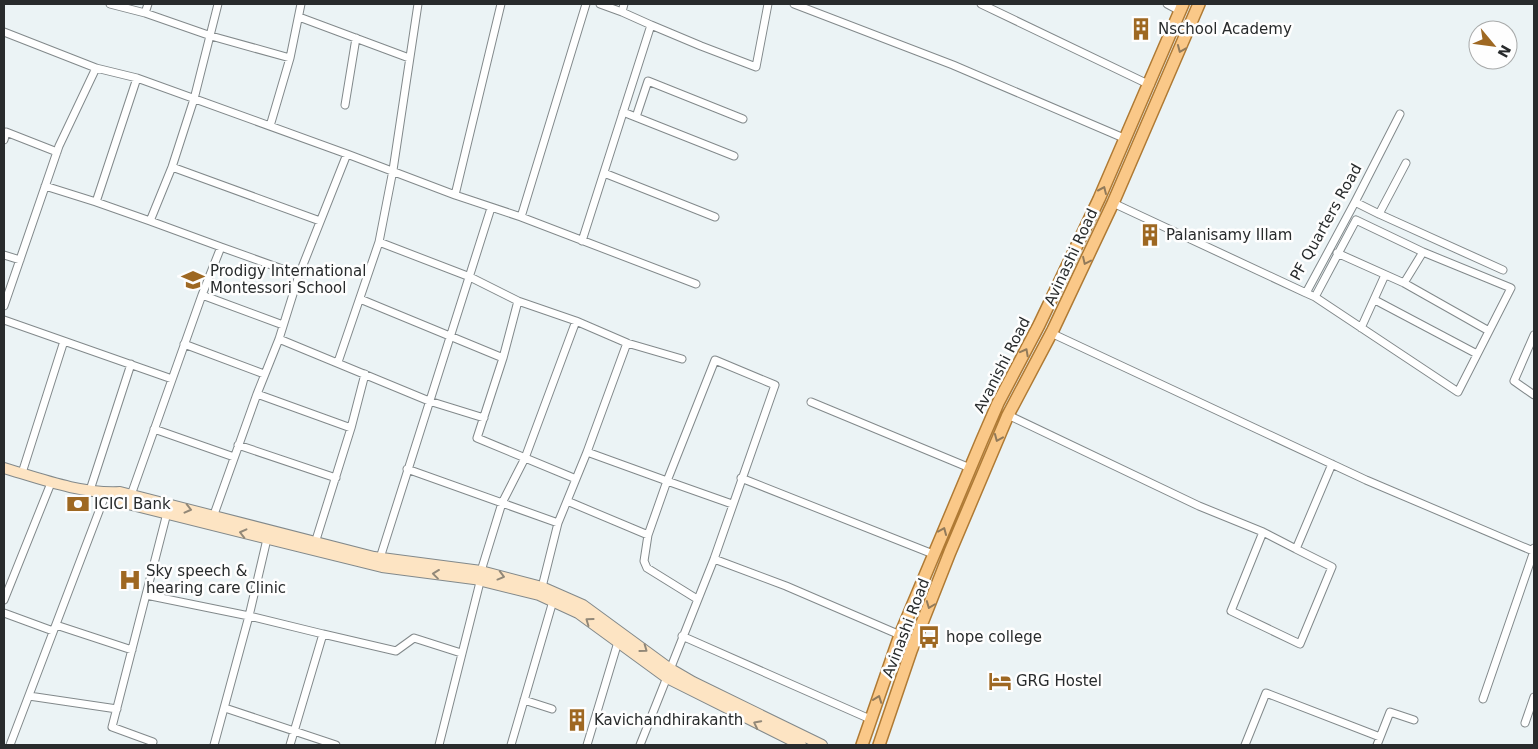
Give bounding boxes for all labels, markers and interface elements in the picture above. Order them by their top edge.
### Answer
building icon: Nschool Academy [1128,16,1154,42]
place label: Nschool Academy [1158,20,1292,38]
north arrow [1468,20,1518,70]
text: N [1495,42,1514,60]
one-way arrow [1176,44,1187,53]
street label: PF Quarters Road [1286,161,1366,283]
one-way arrow [1097,186,1107,195]
street label: Avinashi Road [1041,206,1101,308]
building icon: Palanisamy Illam [1137,222,1163,248]
place label: Palanisamy Illam [1166,226,1292,244]
one-way arrow [1081,256,1092,265]
place label: Prodigy International Montessori School [210,262,366,297]
school or university icon: Prodigy International Montessori School [180,267,206,293]
street label: Avanishi Road [970,314,1034,416]
one-way arrow [1019,348,1029,357]
one-way arrow [994,433,1005,442]
bank icon: ICICI Bank [65,491,91,517]
place label: ICICI Bank [94,495,171,513]
one-way arrow [183,503,191,513]
one-way arrow [238,528,247,539]
one-way arrow [937,528,947,536]
place label: Sky speech & hearing care Clinic [146,562,286,597]
hospital icon: Sky speech & hearing care Clinic [117,567,143,593]
one-way arrow [431,569,439,580]
one-way arrow [496,570,505,581]
street label: Avinashi Road [879,576,933,680]
one-way arrow [926,600,936,608]
one-way arrow [585,618,595,627]
bus stop icon: hope college [916,624,942,650]
place label: hope college [946,628,1042,646]
one-way arrow [638,643,648,652]
hotel icon: GRG Hostel [987,668,1013,694]
place label: GRG Hostel [1016,672,1102,690]
one-way arrow [872,695,882,704]
building icon: Kavichandhirakanth [564,707,590,733]
place label: Kavichandhirakanth [594,711,743,729]
one-way arrow [753,720,762,731]

